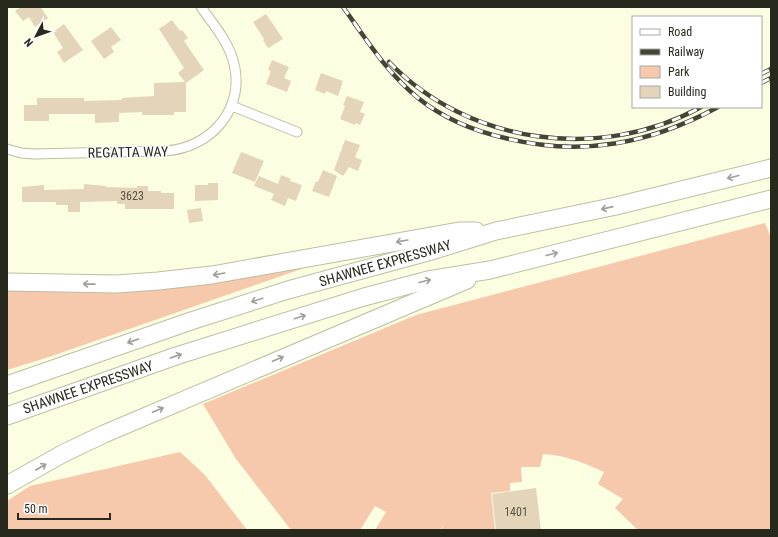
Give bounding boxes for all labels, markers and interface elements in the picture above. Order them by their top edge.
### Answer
north arrow [16,16,56,56]
legend [632,16,762,108]
text: Road [668,25,692,39]
text: N [22,35,36,49]
text: Railway [668,45,704,59]
text: Park [668,65,690,79]
text: Building [668,85,706,99]
street label: REGATTA WAY [88,143,169,161]
one-way arrow [727,174,740,182]
house number: 3623 [120,189,144,203]
one-way arrow [601,204,614,212]
street label: SHAWNEE EXPRESSWAY [317,236,453,290]
one-way arrow [396,238,409,246]
one-way arrow [545,250,558,258]
one-way arrow [213,270,226,278]
one-way arrow [418,276,431,284]
one-way arrow [83,280,96,287]
one-way arrow [250,297,263,304]
one-way arrow [293,313,306,320]
one-way arrow [128,338,140,346]
one-way arrow [170,352,183,359]
one-way arrow [271,355,283,363]
street label: SHAWNEE EXPRESSWAY [21,357,156,417]
one-way arrow [152,406,164,414]
one-way arrow [35,462,47,470]
scale bar [18,495,110,521]
text: 50 m [24,502,48,516]
house number: 1401 [504,505,528,519]

